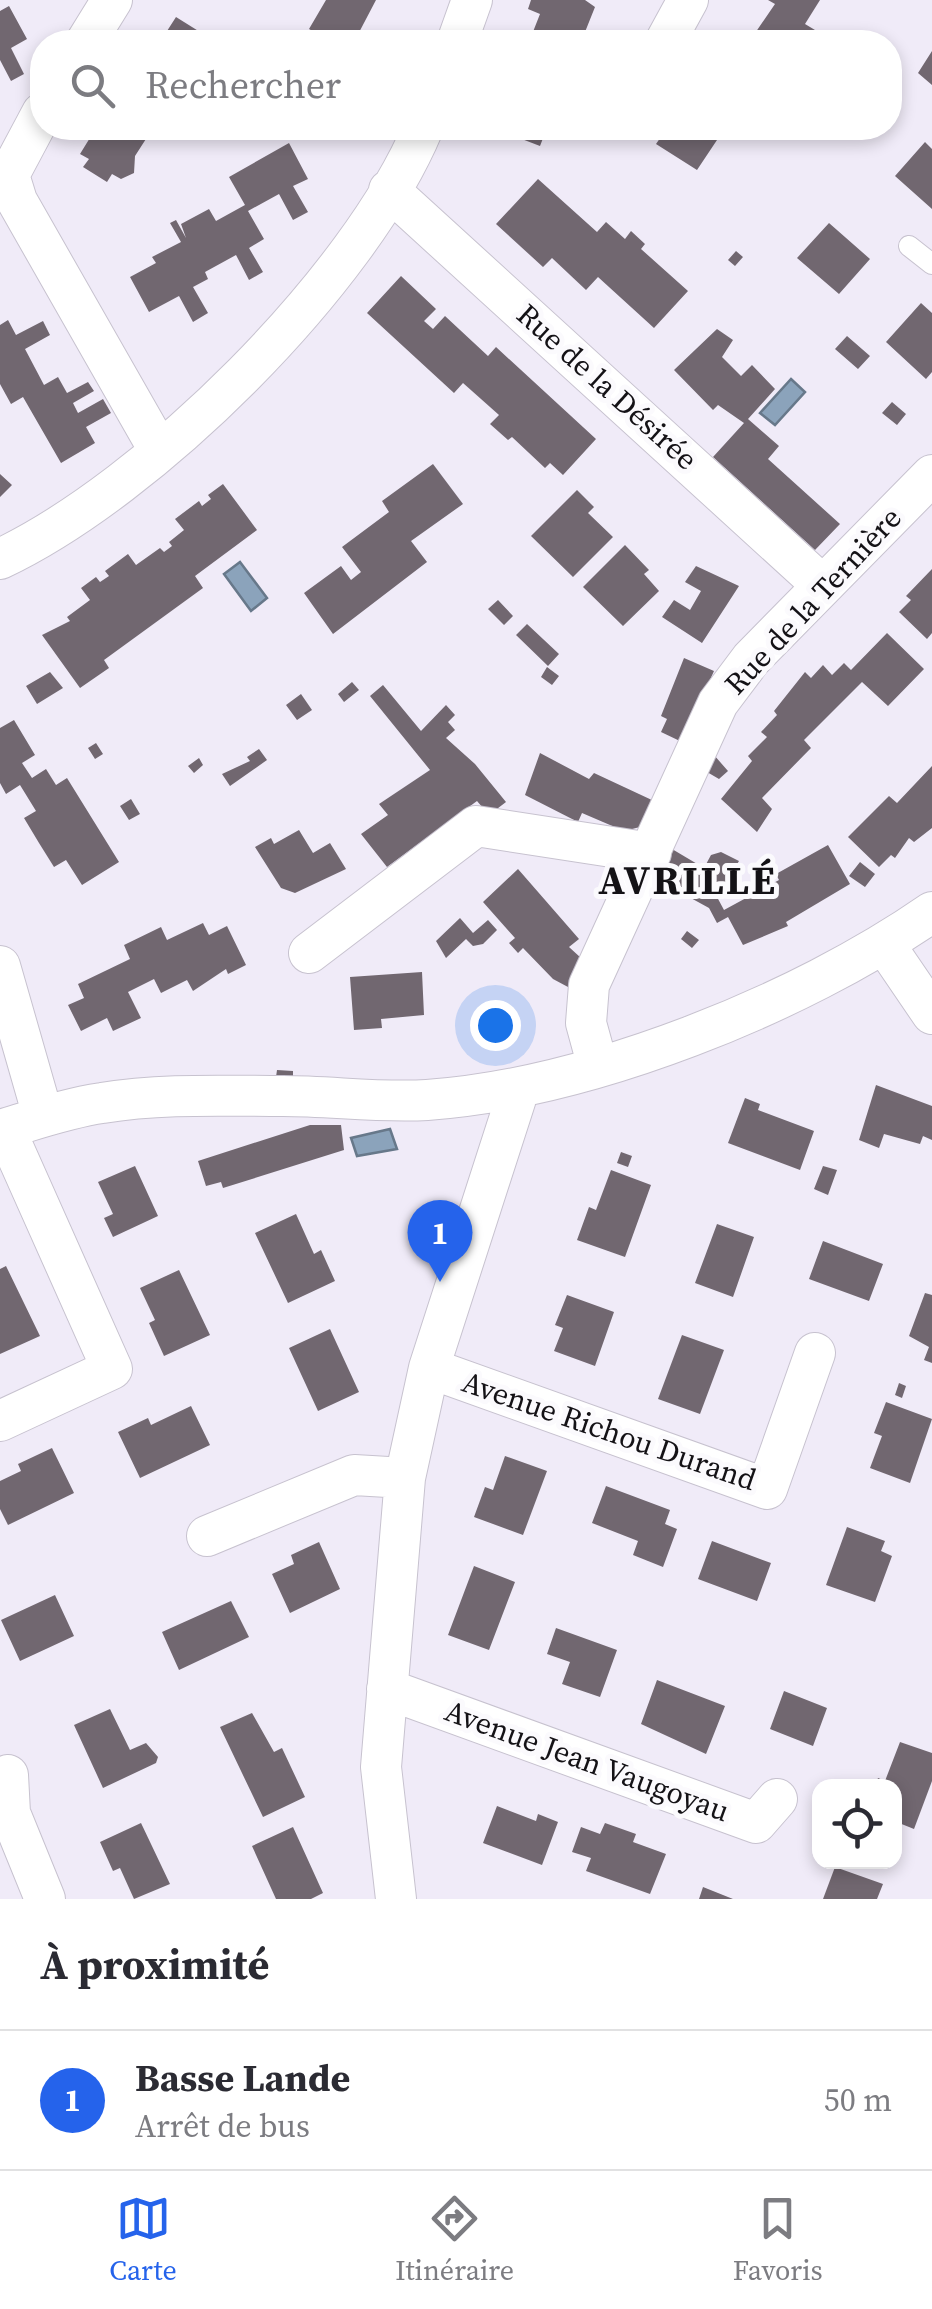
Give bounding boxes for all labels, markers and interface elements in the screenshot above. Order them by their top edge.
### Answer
search box [30,30,902,140]
icon: search [65,58,120,113]
text: Rechercher [145,59,341,111]
street label: Rue de la Désirée [508,294,707,479]
street label: Rue de la Ternière [715,498,910,703]
district label: AVRILLÉ [598,853,778,907]
your location [470,1000,521,1051]
pin: 1 [408,1200,472,1282]
street label: Avenue Richou Durand [457,1361,762,1500]
street label: Avenue Jean Vaugoyau [439,1690,735,1831]
map controls [812,1779,902,1869]
button: locate [812,1779,902,1869]
text: À proximité [40,1935,269,1993]
text: Basse Lande [135,2052,350,2104]
text: 1 [64,2078,81,2122]
text: 50 m [824,2078,892,2122]
text: Arrêt de bus [135,2104,310,2148]
tab: Carte [109,2191,177,2289]
tab: Itinéraire [395,2191,514,2289]
tab: Favoris [733,2191,823,2289]

